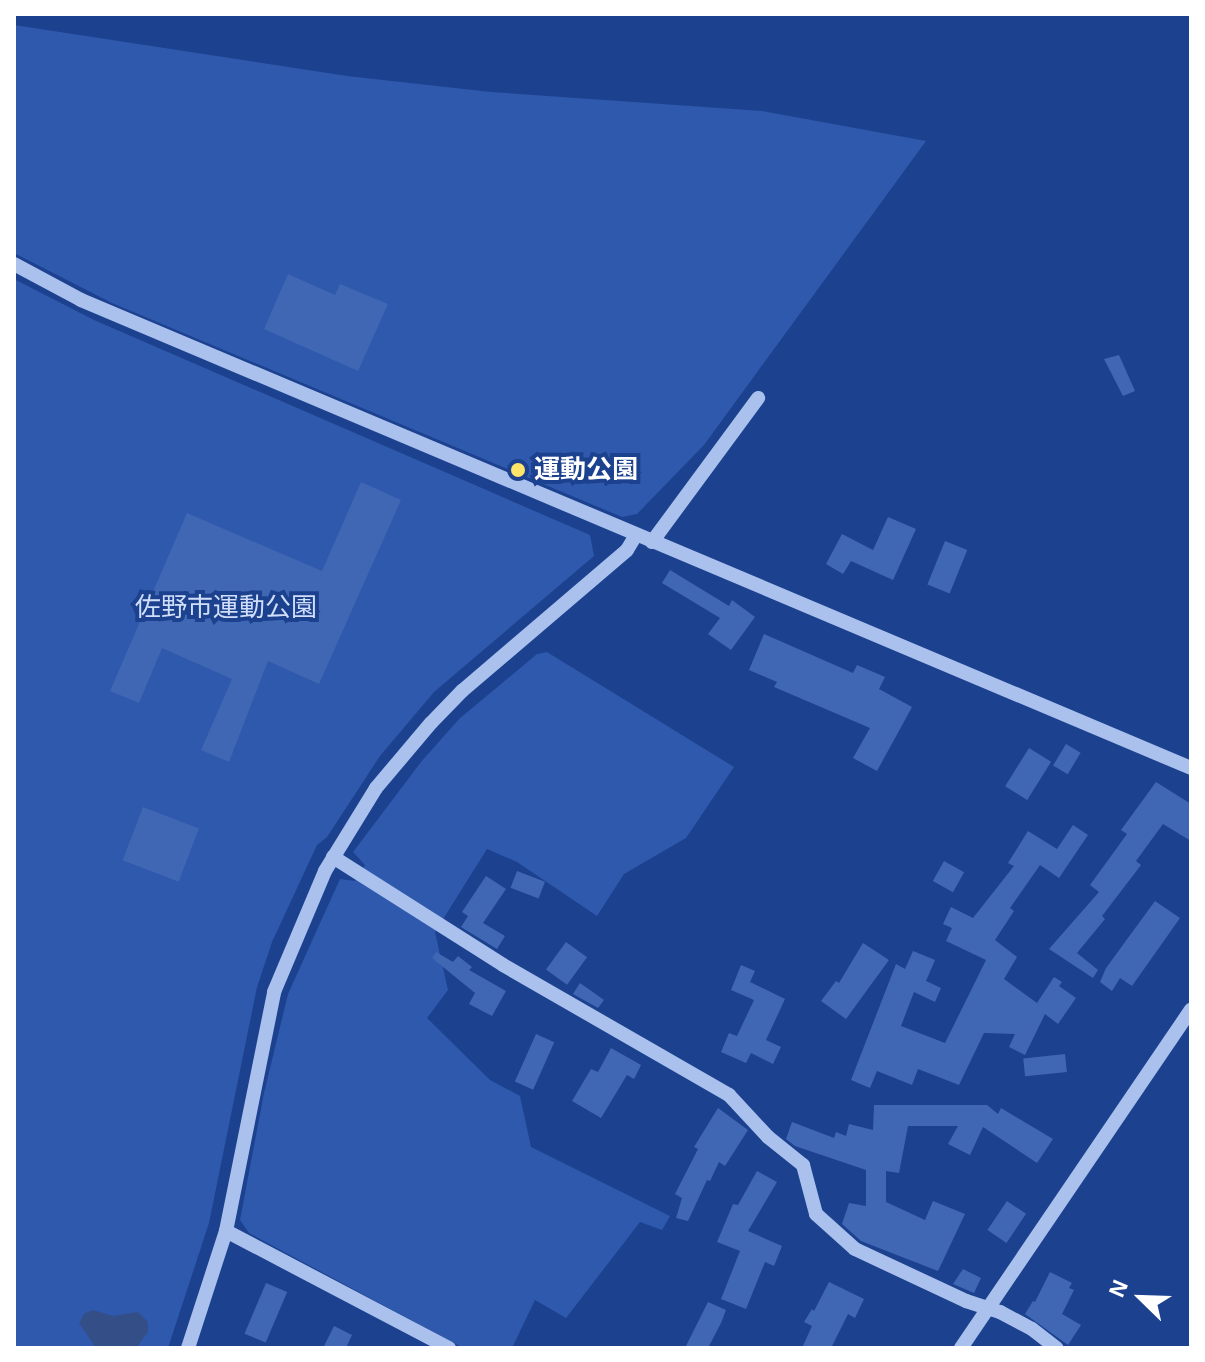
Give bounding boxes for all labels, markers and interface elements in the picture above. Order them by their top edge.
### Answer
place label: 運動公園 [534,454,638,486]
marker: 運動公園 [509,461,527,479]
park label: 佐野市運動公園 [135,592,317,624]
north arrow [1101,1258,1181,1338]
text: N [1104,1276,1133,1301]

